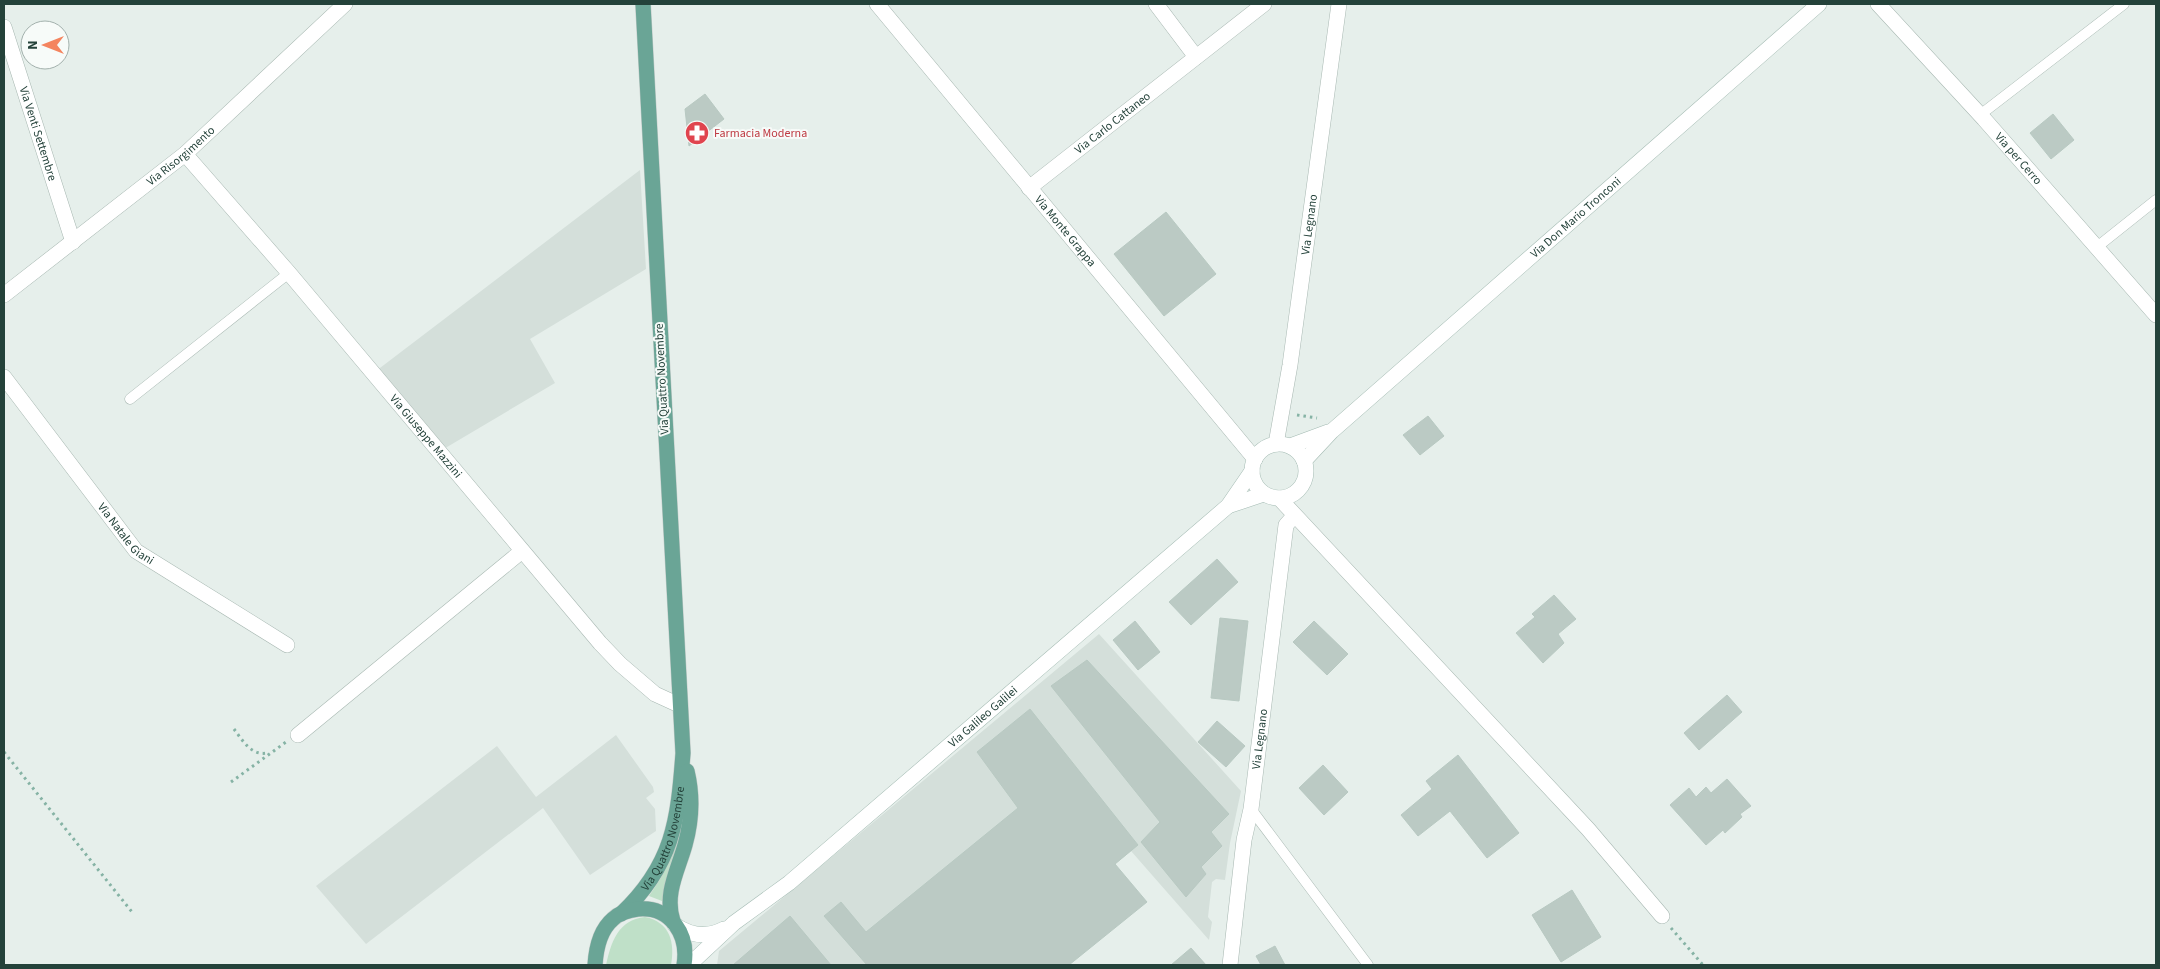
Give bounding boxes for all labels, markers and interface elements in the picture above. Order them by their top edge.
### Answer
north arrow [20,20,70,70]
text: N [23,40,43,50]
street label: Via Venti Settembre [15,84,61,183]
street label: Via Carlo Cattaneo [1071,88,1154,158]
pharmacy icon: Farmacia Moderna [684,120,710,146]
street label: Via Risorgimento [143,122,219,190]
place label: Farmacia Moderna [714,125,807,142]
street label: Via per Cerro [1991,129,2046,188]
street label: Via Don Mario Tronconi [1527,173,1625,262]
street label: Via Monte Grappa [1031,192,1100,270]
street label: Via Legnano [1297,193,1322,256]
street label: Via Quattro Novembre [651,323,673,435]
street label: Via Giuseppe Mazzini [386,390,466,482]
street label: Via Natale Giani [94,499,157,569]
street label: Via Galileo Galilei [944,682,1021,751]
street label: Via Legnano [1247,708,1272,770]
street label: Via Quattro Novembre [637,785,689,895]

